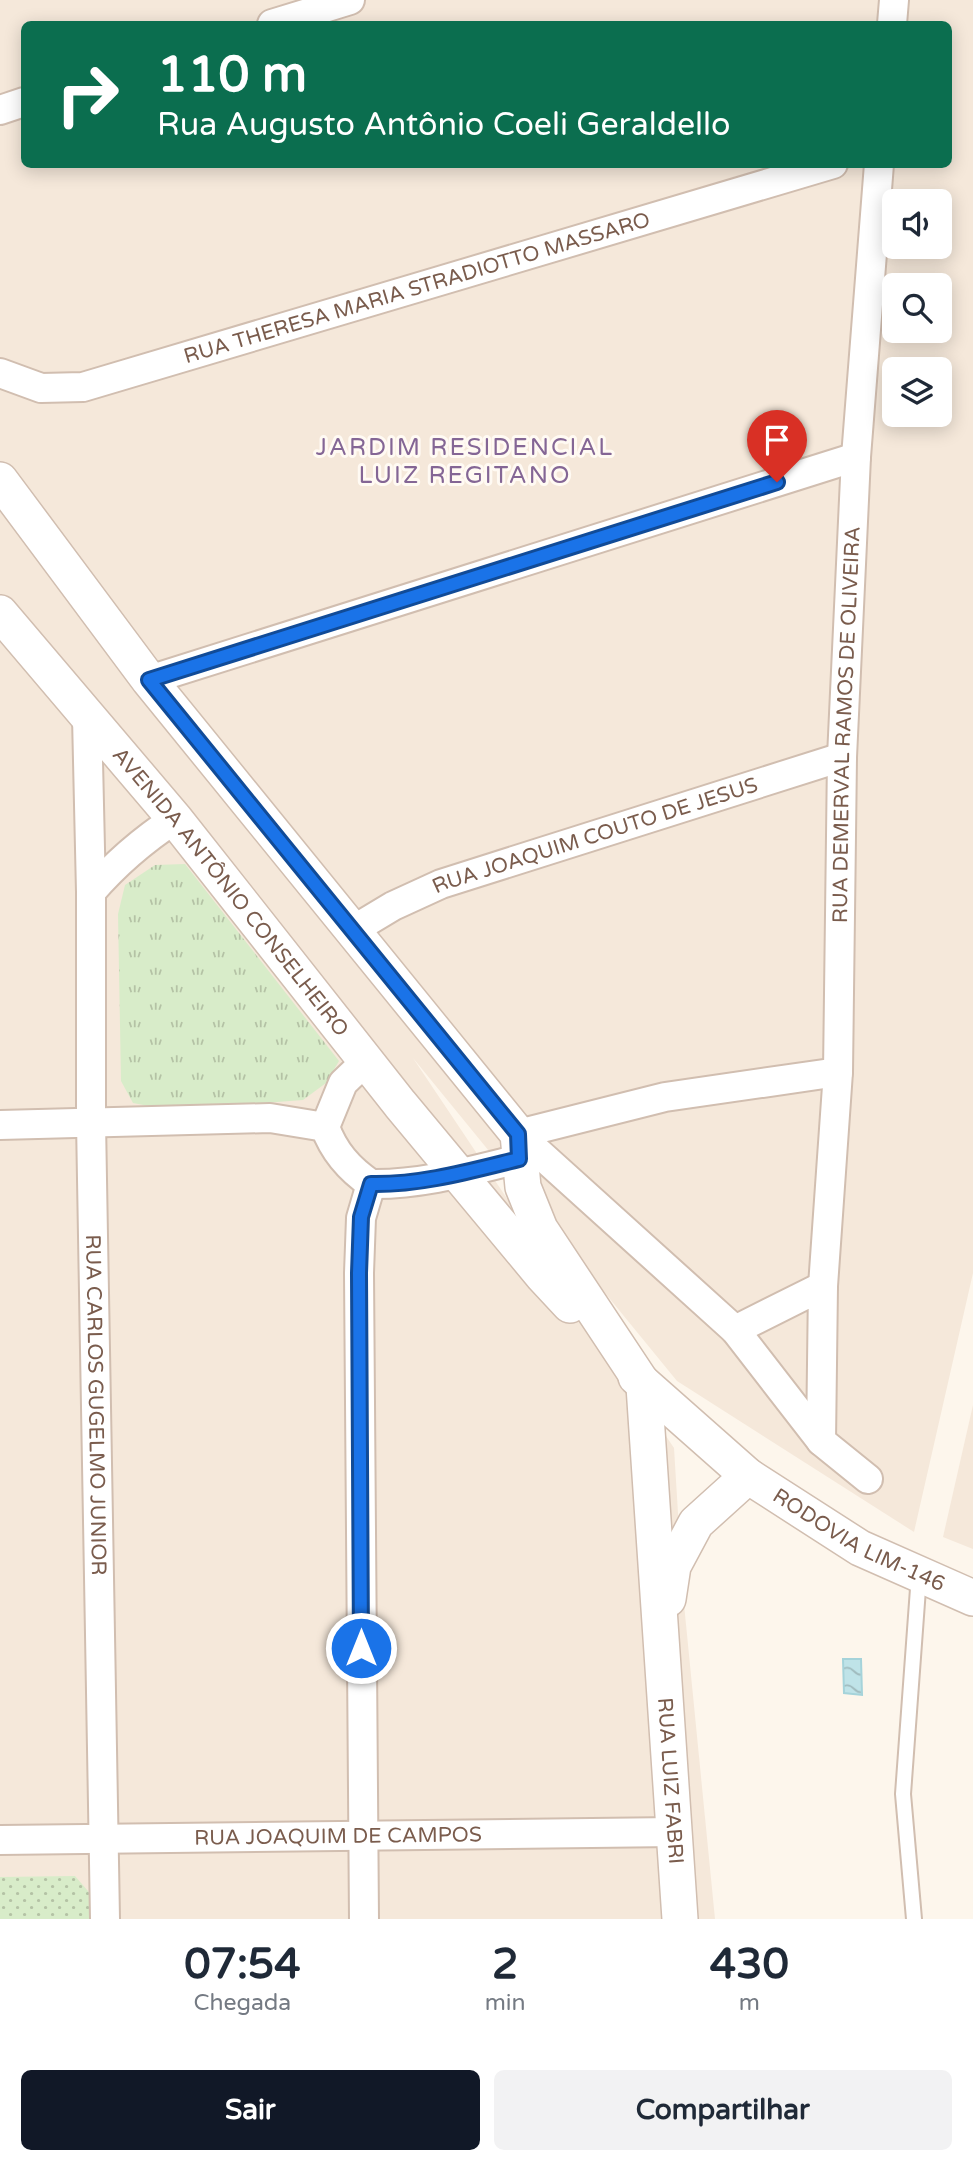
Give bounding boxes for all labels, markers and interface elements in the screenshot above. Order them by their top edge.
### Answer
text: 110 m [157,46,307,105]
icon: right [42,49,133,140]
text: Rua Augusto Antônio Coeli Geraldello [157,106,730,144]
map controls [882,189,952,427]
button: sound [882,189,952,259]
street label: RUA THERESA MARIA STRADIOTTO MASSARO [181,207,653,369]
button: search [882,273,952,343]
button: layers [882,357,952,427]
pin [747,410,807,482]
icon: arrive [758,421,796,459]
district label: JARDIM RESIDENCIAL LUIZ REGITANO [316,433,614,490]
street label: RUA DEMERVAL RAMOS DE OLIVEIRA [828,526,866,923]
street label: AVENIDA ANTÔNIO CONSELHEIRO [107,743,354,1042]
street label: RUA JOAQUIM COUTO DE JESUS [428,772,761,899]
street label: RUA CARLOS GUGELMO JUNIOR [80,1234,111,1576]
street label: RODOVIA LIM-146 [768,1483,949,1597]
position arrow [324,1611,398,1685]
street label: RUA LUIZ FABRI [652,1697,688,1865]
street label: RUA JOAQUIM DE CAMPOS [194,1822,482,1851]
text: 07:54 [184,1939,301,1990]
text: 2 [492,1939,518,1990]
text: 430 [710,1939,789,1990]
text: Chegada [193,1989,291,2017]
text: min [485,1989,526,2017]
text: m [739,1989,760,2017]
button: Sair [21,2070,480,2150]
button: Compartilhar [494,2070,952,2150]

